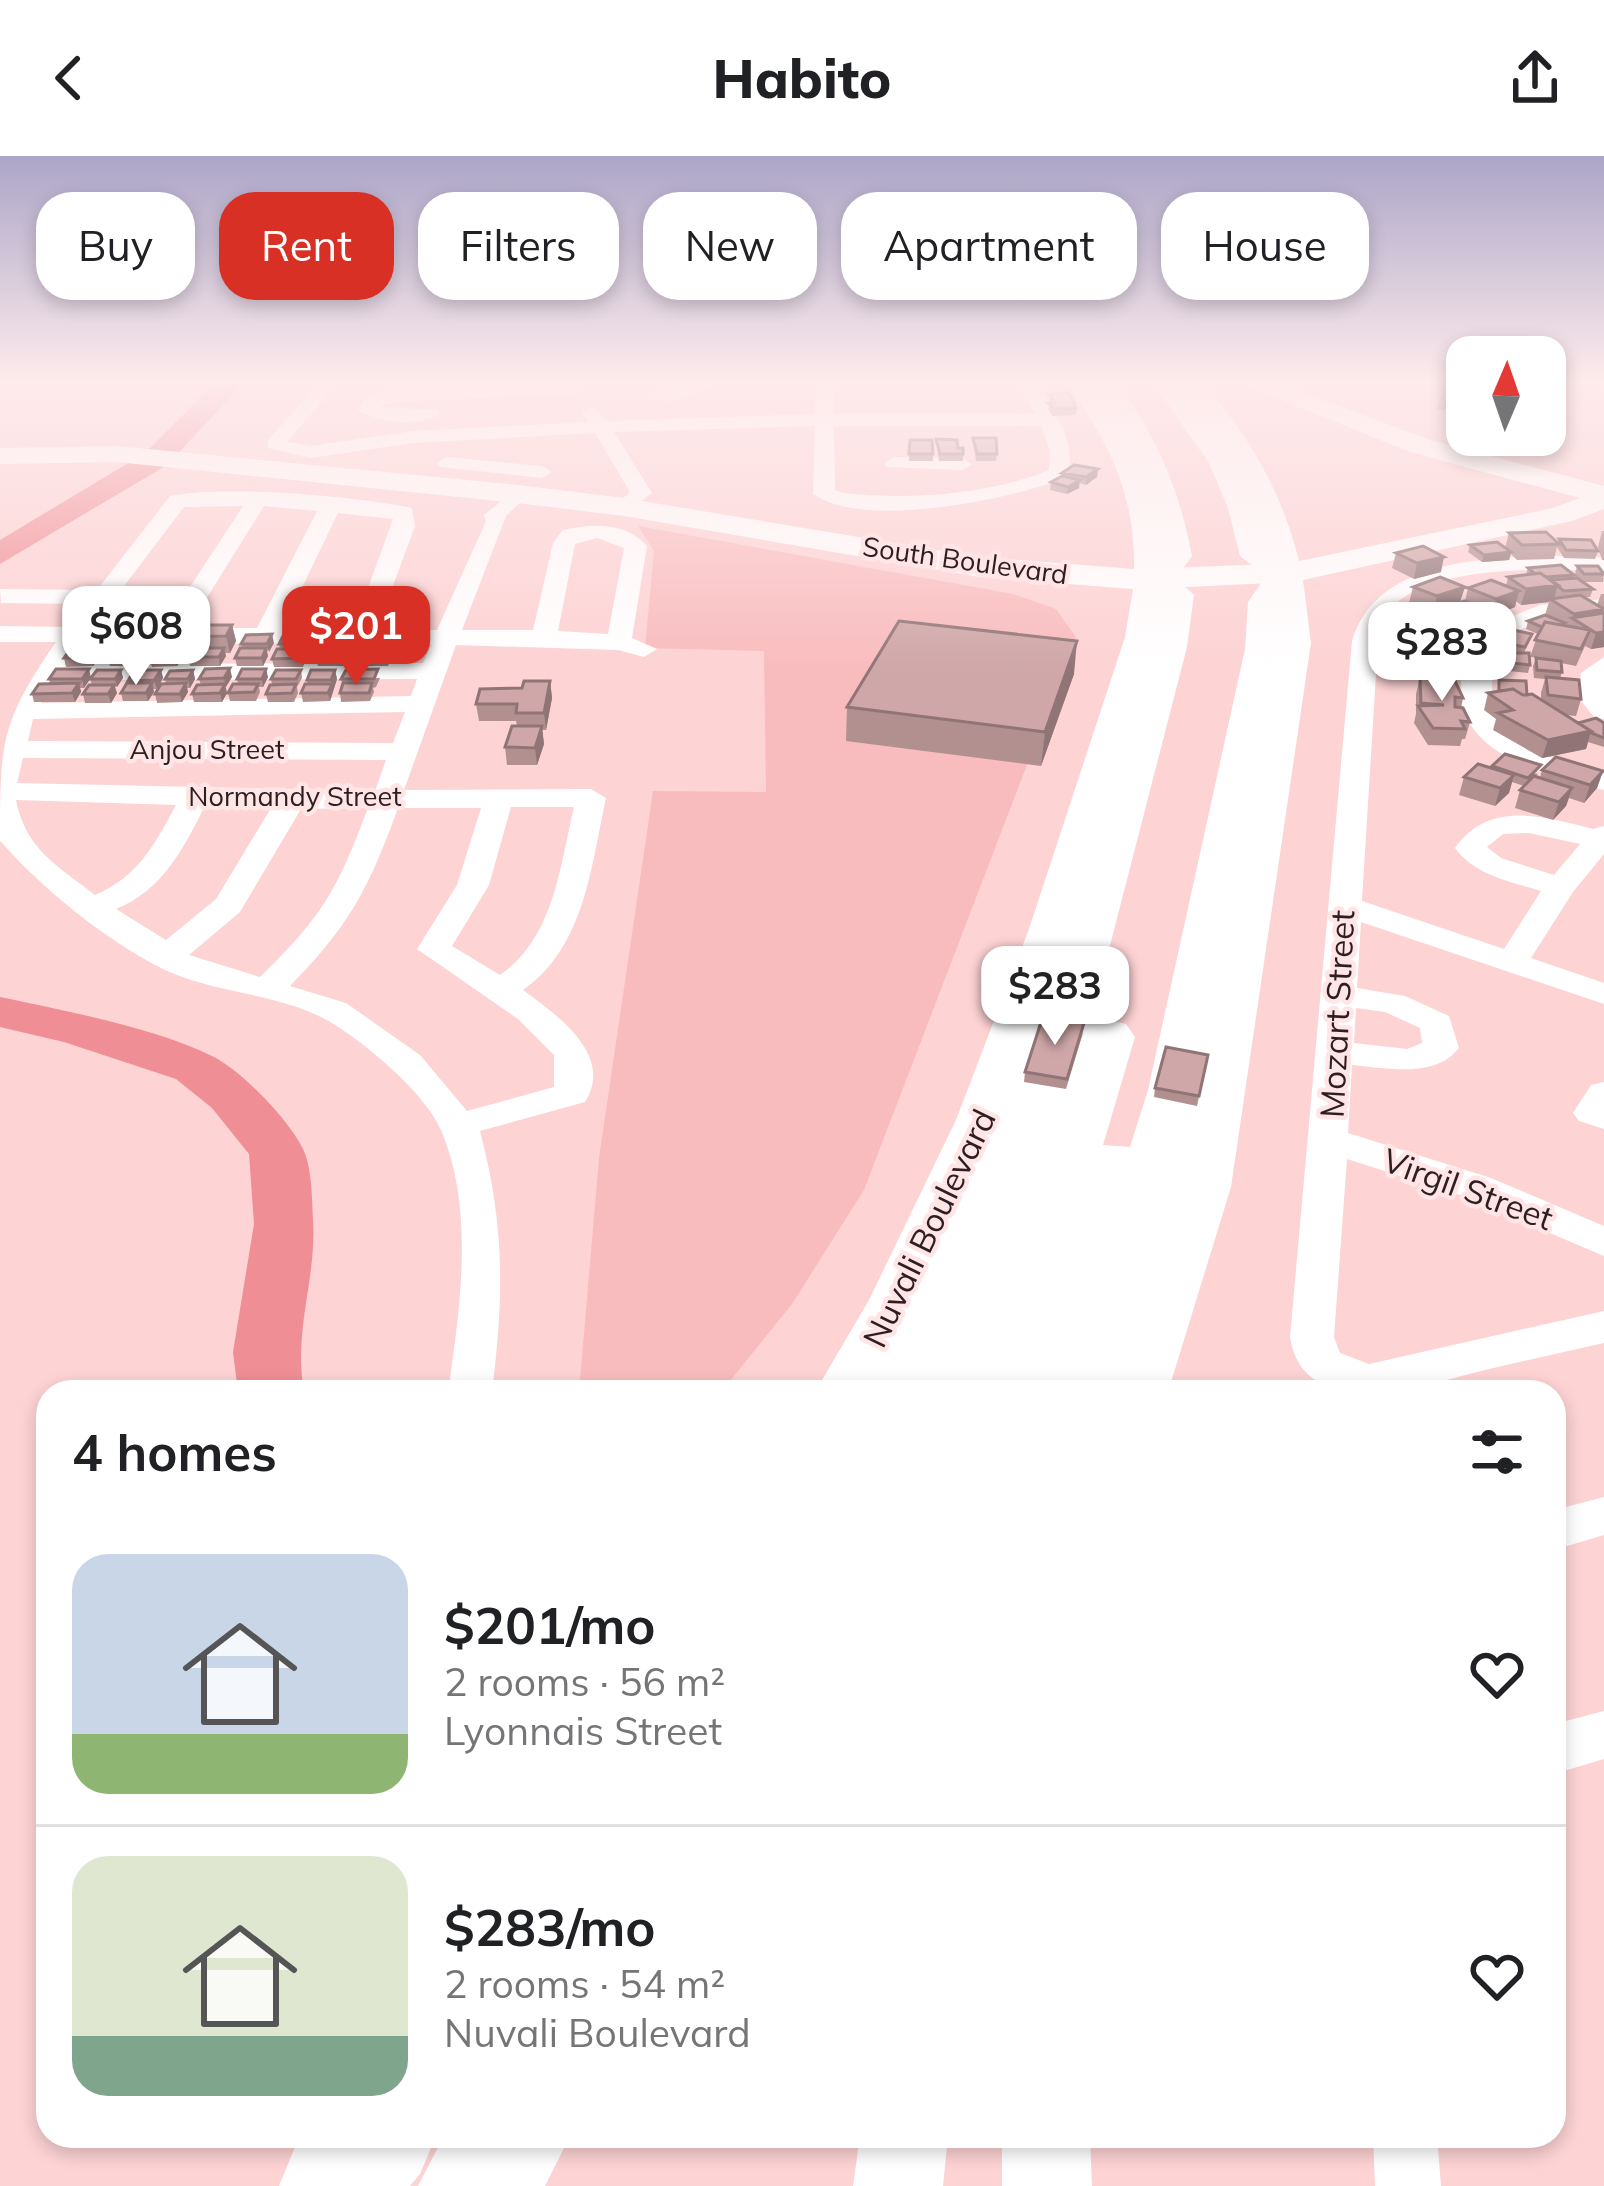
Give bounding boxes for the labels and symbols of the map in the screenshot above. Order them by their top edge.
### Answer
north arrow [1446,336,1566,456]
street label: South Boulevard [861,529,1070,591]
pin: $608 [65,586,207,688]
pin: $201 [285,586,427,688]
pin: $283 [1371,602,1513,704]
street label: Anjou Street [130,732,284,766]
street label: Normandy Street [188,779,402,813]
street label: Mozart Street [1311,909,1362,1119]
pin: $283 [984,946,1126,1048]
street label: Nuvali Boulevard [853,1102,1004,1353]
street label: Virgil Street [1377,1139,1559,1238]

